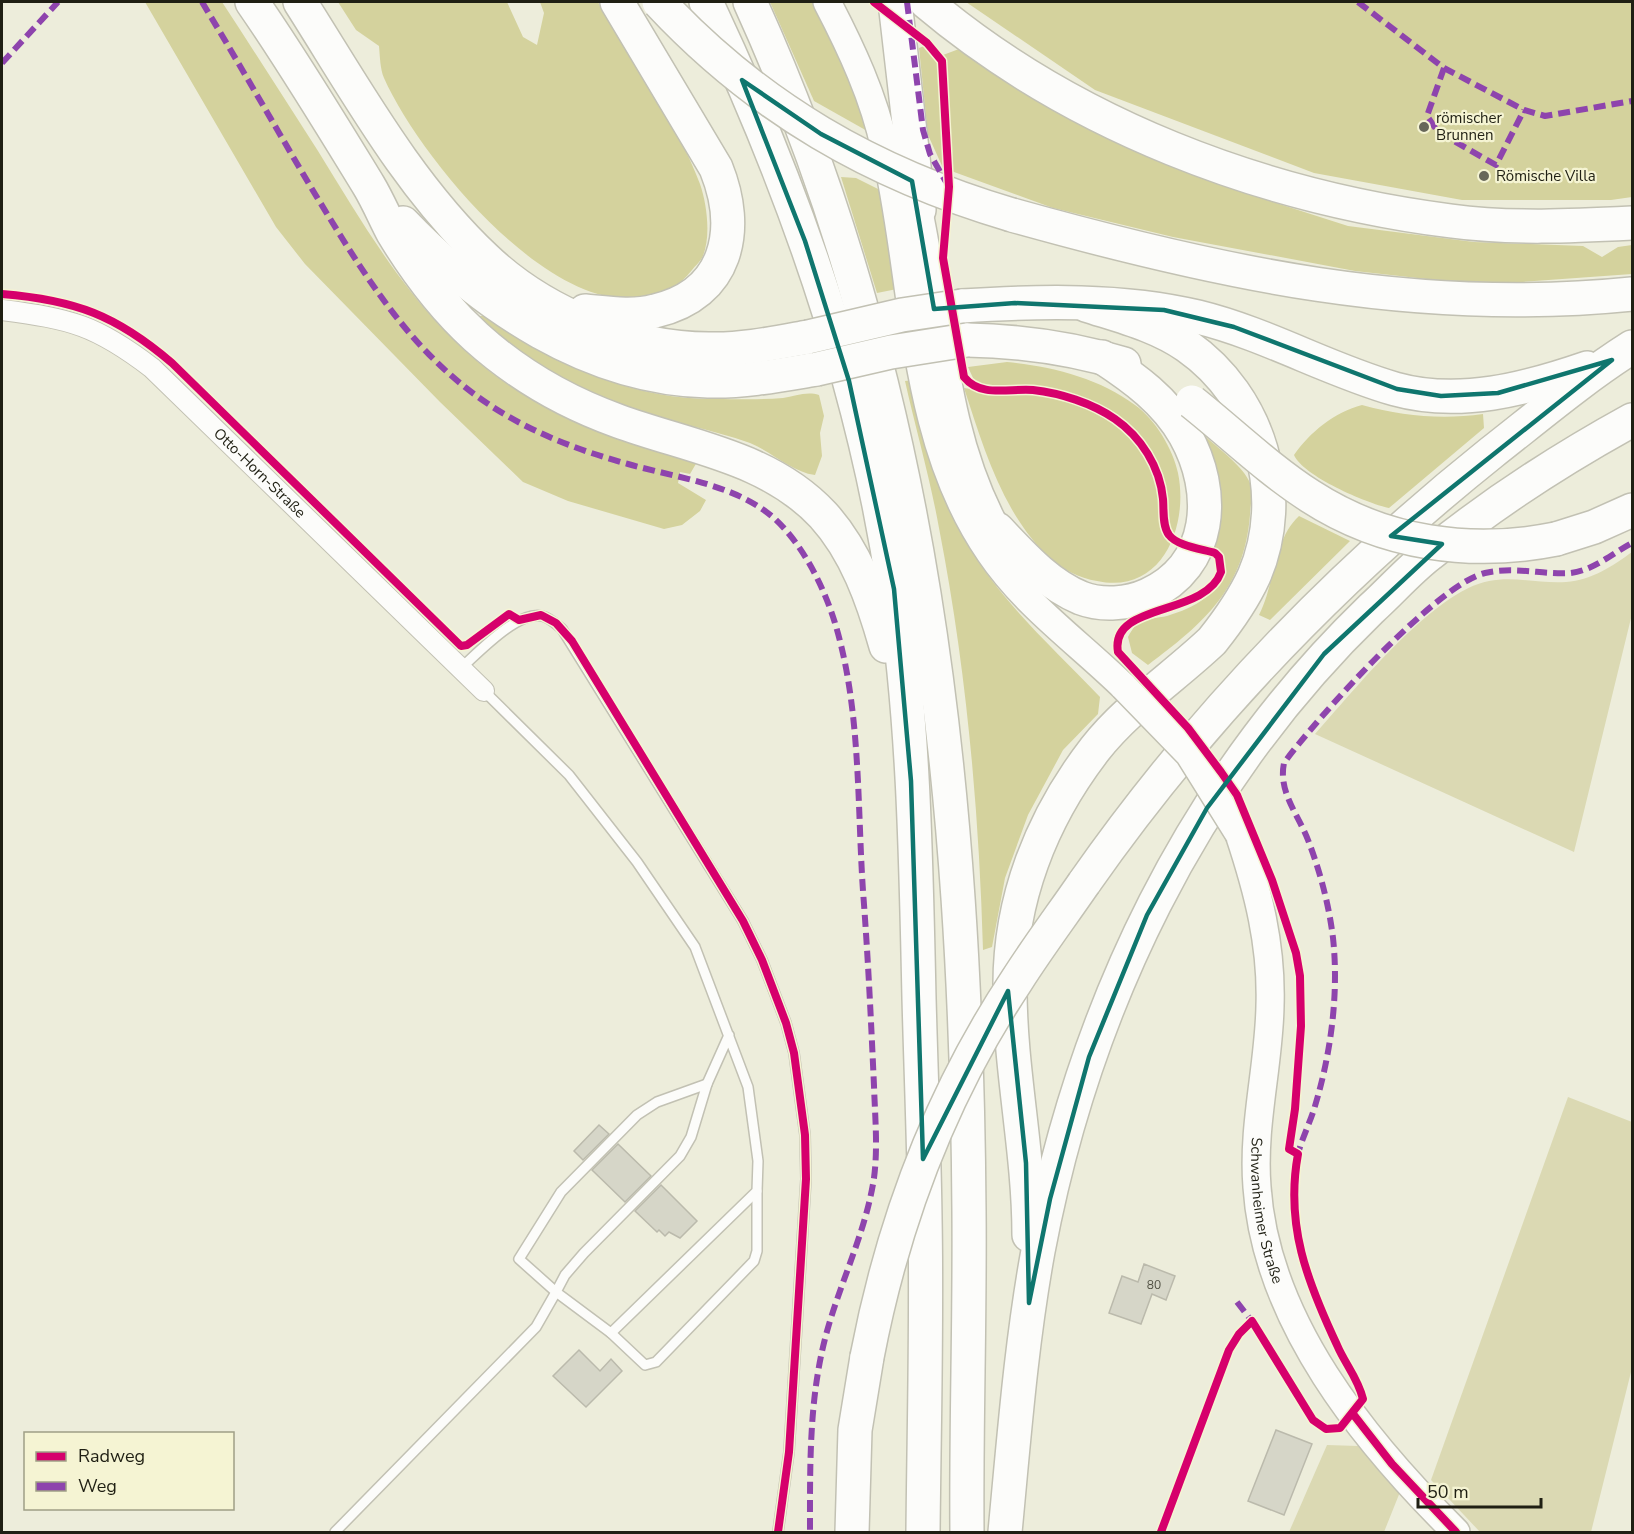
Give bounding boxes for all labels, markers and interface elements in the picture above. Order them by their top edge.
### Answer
place label: römischer Brunnen [1436,108,1503,145]
marker: römischer Brunnen [1417,120,1431,134]
place label: Römische Villa [1496,166,1596,186]
marker: Römische Villa [1477,169,1491,183]
street label: Otto-Horn-Straße [209,423,310,522]
street label: Schwanheimer Straße [1246,1137,1288,1287]
house number: 80 [1147,1277,1161,1293]
legend [24,1432,234,1510]
text: Radweg [78,1444,145,1468]
scale bar [1418,1471,1541,1509]
text: Weg [78,1474,117,1498]
text: 50 m [1427,1480,1469,1504]

